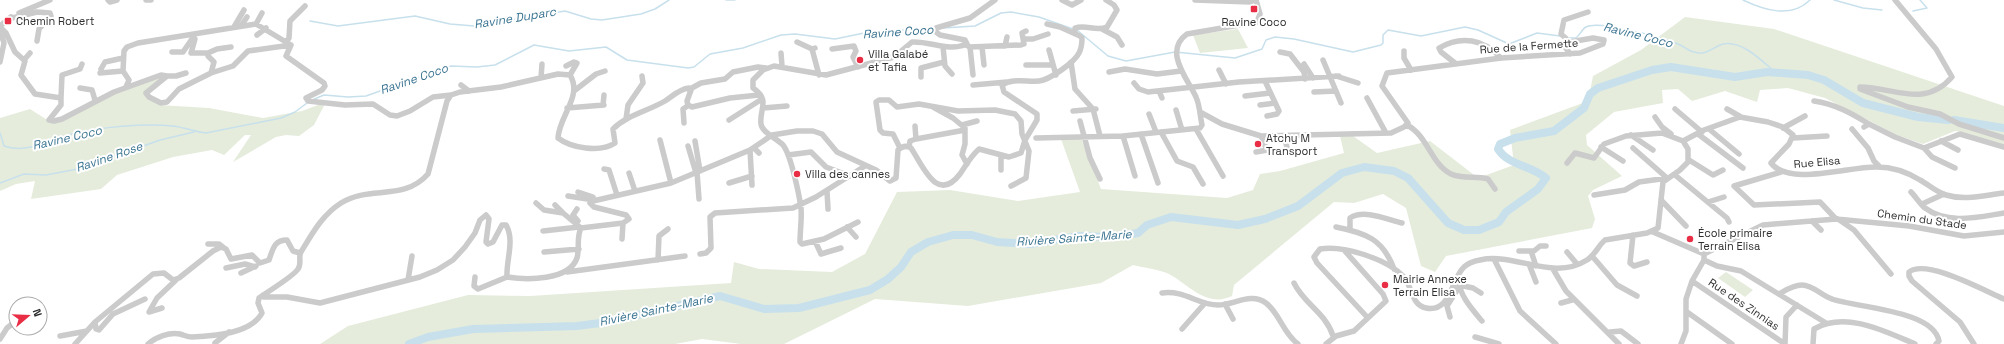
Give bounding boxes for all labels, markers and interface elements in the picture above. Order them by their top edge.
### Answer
water label: Ravine Duparc [473,4,558,32]
marker: Ravine Coco [1249,4,1259,14]
place label: Chemin Robert [16,14,95,28]
place label: Ravine Coco [1222,15,1287,29]
marker: Chemin Robert [3,16,13,26]
water label: Ravine Coco [1602,19,1675,51]
water label: Ravine Coco [862,22,934,42]
street label: Rue de la Fermette [1479,36,1579,56]
place label: Villa Galabé et Tafia [868,47,928,74]
marker: Villa Galabé et Tafia [855,55,865,65]
water label: Ravine Coco [378,60,451,98]
water label: Ravine Coco [31,122,104,154]
place label: Atchy M Transport [1266,131,1318,158]
water label: Ravine Rose [74,138,145,176]
marker: Atchy M Transport [1253,139,1263,149]
street label: Rue Elisa [1793,153,1842,171]
place label: Villa des cannes [805,167,890,181]
marker: Villa des cannes [792,169,802,179]
street label: Chemin du Stade [1876,206,1968,232]
water label: Rivière Sainte-Marie [1016,226,1133,250]
place label: École primaire Terrain Elisa [1698,226,1772,253]
marker: École primaire Terrain Elisa [1685,234,1695,244]
place label: Mairie Annexe Terrain Elisa [1393,272,1467,299]
street label: Rue des Zinnias [1706,275,1782,333]
marker: Mairie Annexe Terrain Elisa [1380,280,1390,290]
water label: Rivière Sainte-Marie [598,290,715,330]
north arrow [8,296,48,336]
text: N [30,307,45,319]

